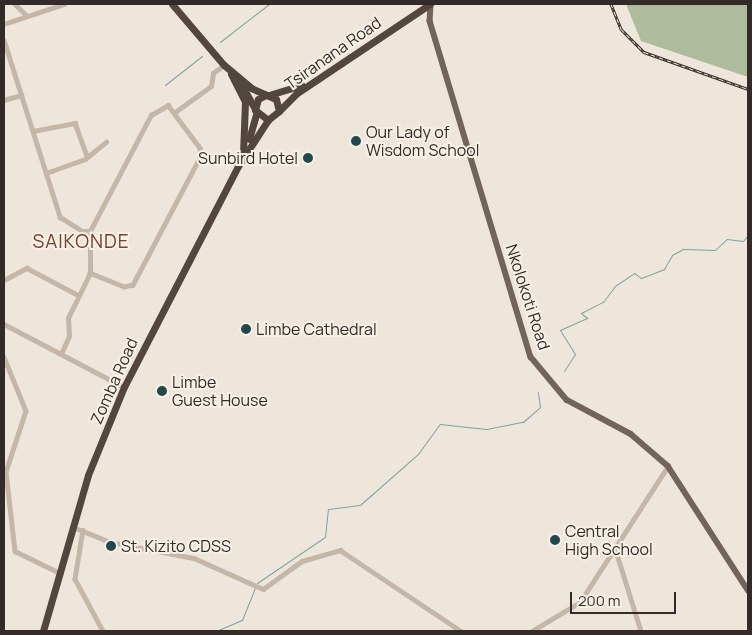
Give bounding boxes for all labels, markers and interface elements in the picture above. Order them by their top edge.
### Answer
street label: Tsiranana Road [281,13,385,93]
place label: Our Lady of Wisdom School [366,122,479,160]
marker: Our Lady of Wisdom School [350,135,362,147]
place label: Sunbird Hotel [198,148,298,168]
marker: Sunbird Hotel [302,152,314,164]
district label: SAIKONDE [31,231,131,253]
street label: Nkolokoti Road [502,242,554,352]
place label: Limbe Cathedral [256,319,377,339]
marker: Limbe Cathedral [240,323,252,335]
street label: Zomba Road [86,335,142,427]
place label: Limbe Guest House [172,372,268,410]
marker: Limbe Guest House [156,385,168,397]
place label: Central High School [565,521,653,559]
marker: Central High School [549,534,561,546]
place label: St. Kizito CDSS [121,536,231,556]
marker: St. Kizito CDSS [105,540,117,552]
scale bar [572,582,678,614]
text: 200 m [578,590,621,611]

